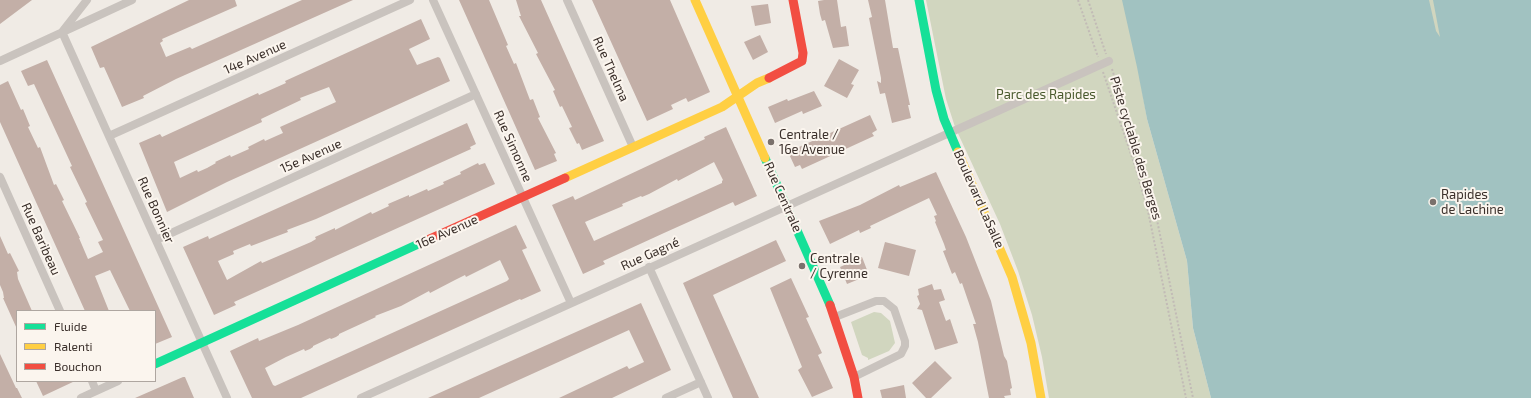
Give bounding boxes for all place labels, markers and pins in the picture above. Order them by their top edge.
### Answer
place label: Centrale / 16e Avenue [779,127,845,158]
marker: Centrale / 16e Avenue [766,137,776,147]
place label: Rapides de Lachine [1441,187,1504,218]
marker: Rapides de Lachine [1428,197,1438,207]
place label: Centrale / Cyrenne [810,251,868,282]
marker: Centrale / Cyrenne [797,261,807,271]

